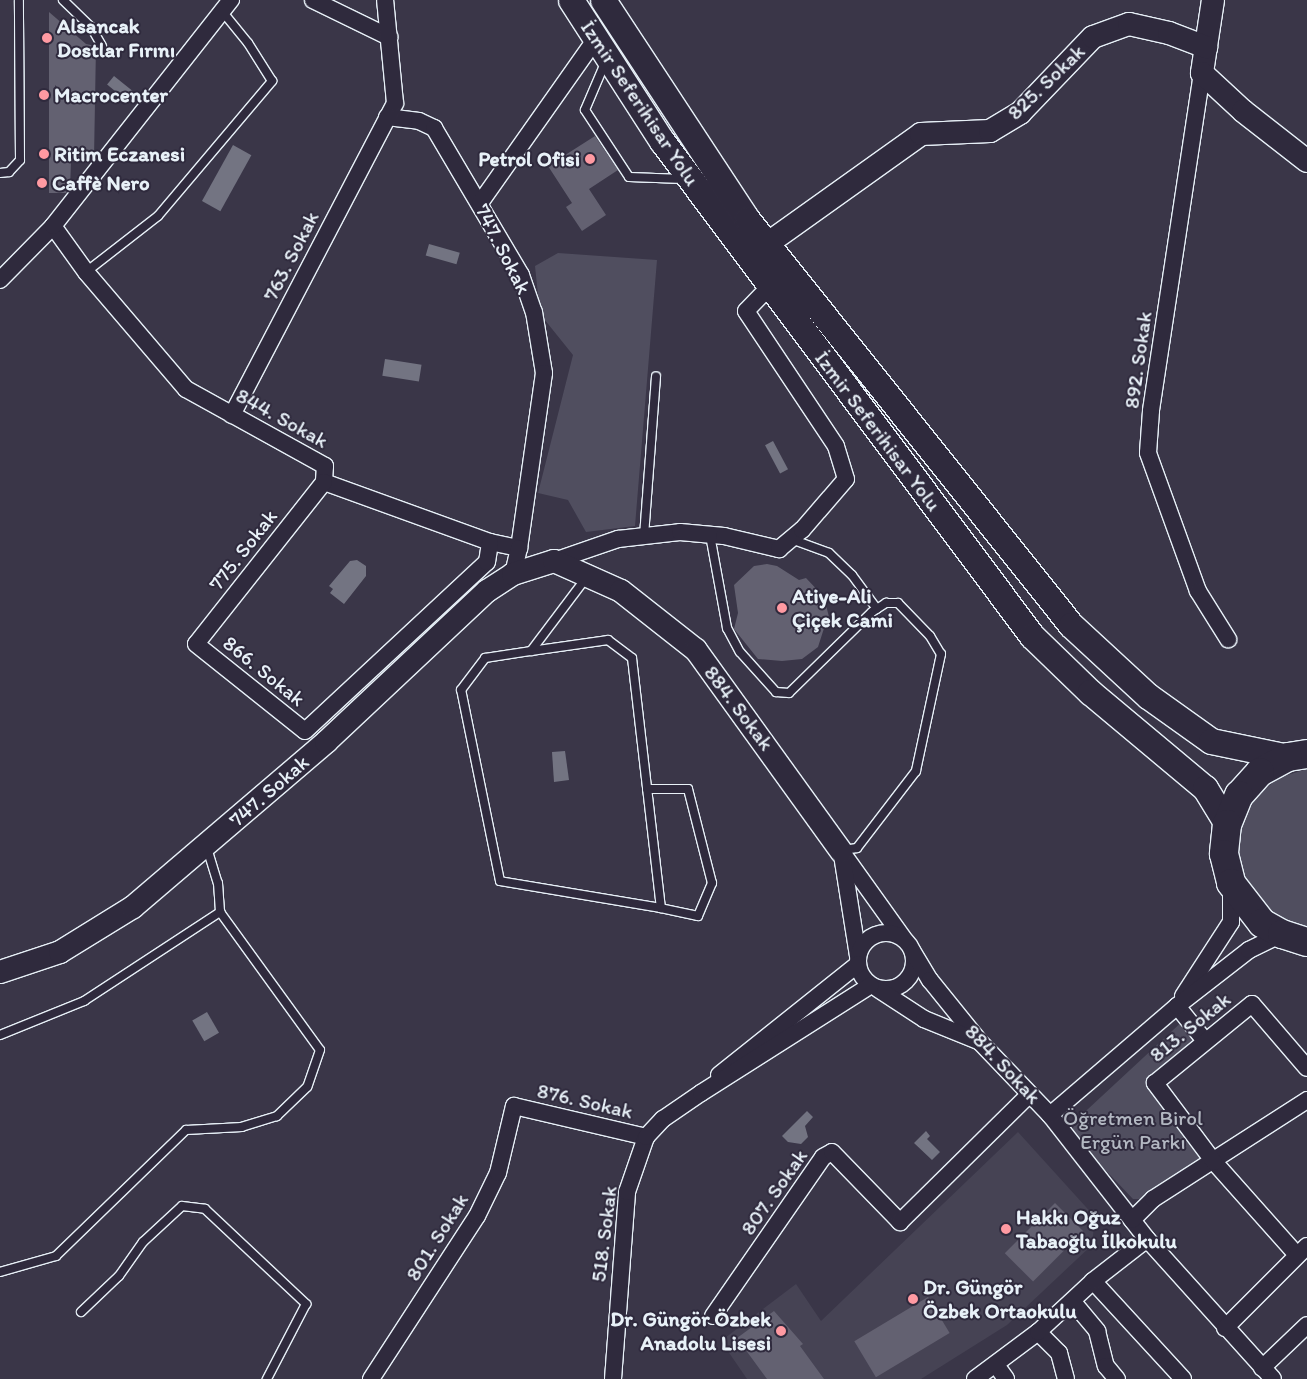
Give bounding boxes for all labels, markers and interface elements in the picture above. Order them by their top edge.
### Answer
place label: Alsancak Dostlar Fırını [57,13,175,63]
street label: İzmir Seferihisar Yolu [575,16,705,190]
marker: Alsancak Dostlar Fırını [41,32,53,44]
street label: 825. Sokak [1002,39,1090,125]
place label: Macrocenter [54,82,168,108]
marker: Macrocenter [38,89,50,101]
place label: Ritim Eczanesi [54,141,185,167]
place label: Petrol Ofisi [478,146,580,172]
marker: Ritim Eczanesi [38,148,50,160]
marker: Petrol Ofisi [584,153,596,165]
place label: Caffè Nero [52,170,150,196]
marker: Caffè Nero [36,177,48,189]
street label: 747. Sokak [470,200,536,298]
street label: 763. Sokak [258,207,324,305]
street label: 892. Sokak [1119,310,1157,410]
street label: İzmir Seferihisar Yolu [810,346,946,516]
street label: 844. Sokak [232,382,332,454]
street label: 775. Sokak [203,504,283,596]
place label: Atiye-Ali Çiçek Cami [792,583,894,633]
marker: Atiye-Ali Çiçek Cami [776,602,788,614]
street label: 866. Sokak [218,630,310,712]
street label: 884. Sokak [699,660,779,756]
street label: 747. Sokak [224,749,314,833]
street label: 813. Sokak [1144,987,1236,1067]
street label: 884. Sokak [960,1019,1046,1109]
street label: 876. Sokak [535,1078,635,1124]
park label: Öğretmen Birol Ergün Parkı [1063,1105,1203,1155]
street label: 807. Sokak [735,1144,813,1240]
street label: 518. Sokak [586,1185,622,1283]
street label: 801. Sokak [400,1189,474,1285]
place label: Hakkı Oğuz Tabaoğlu İlkokulu [1016,1204,1177,1254]
marker: Hakkı Oğuz Tabaoğlu İlkokulu [1000,1223,1012,1235]
place label: Dr. Güngör Özbek Ortaokulu [923,1274,1078,1324]
marker: Dr. Güngör Özbek Ortaokulu [907,1293,919,1305]
place label: Dr. Güngör Özbek Anadolu Lisesi [610,1306,771,1356]
marker: Dr. Güngör Özbek Anadolu Lisesi [775,1325,787,1337]

